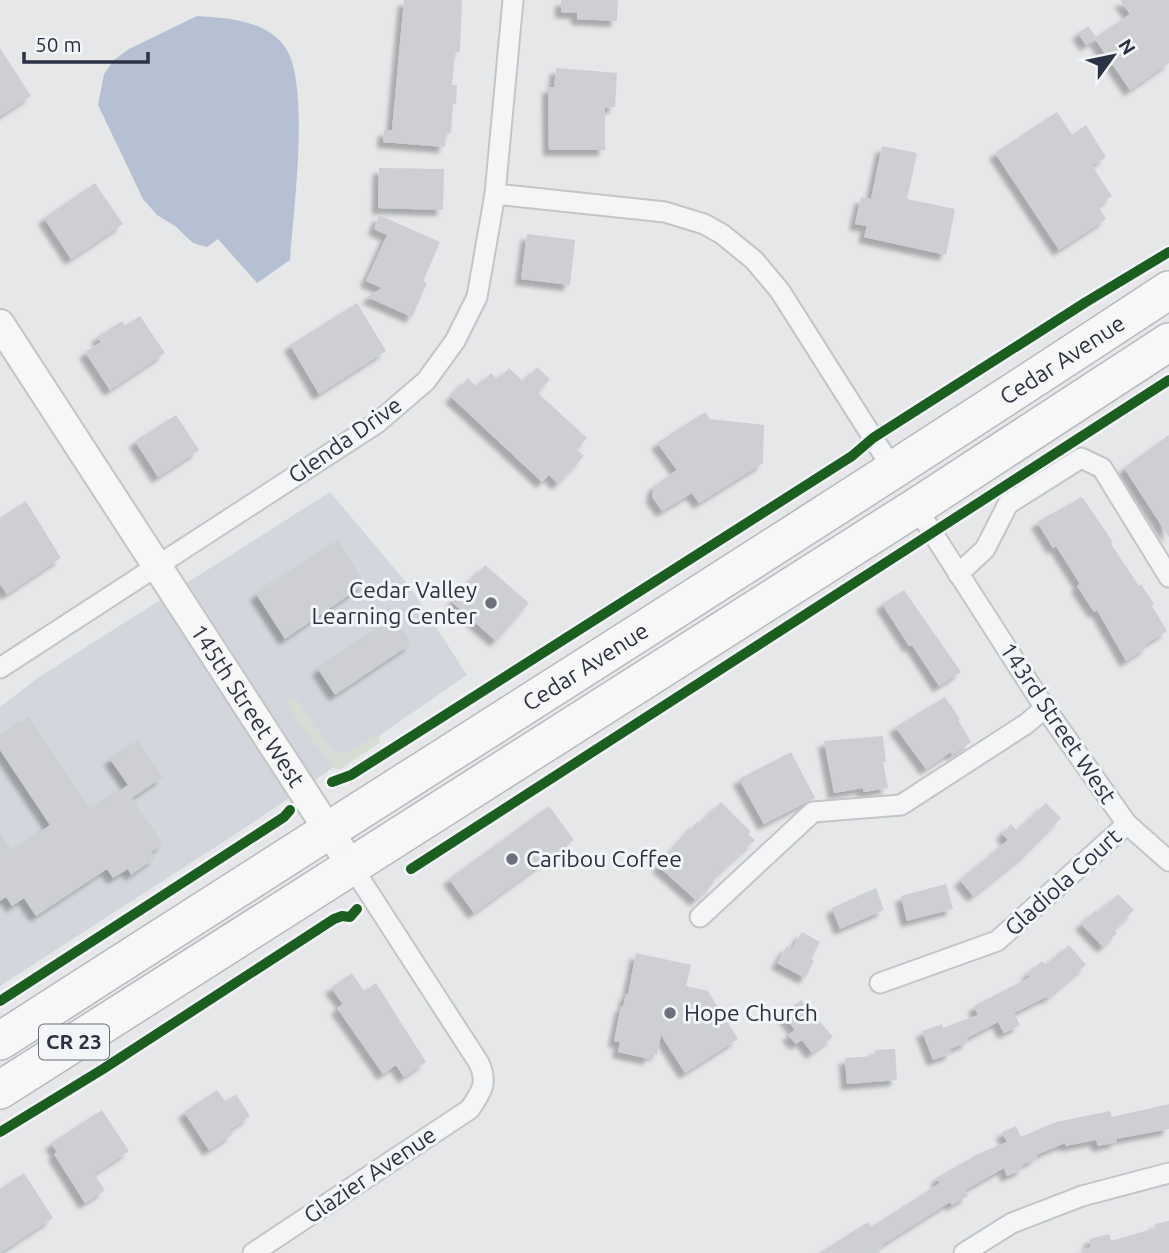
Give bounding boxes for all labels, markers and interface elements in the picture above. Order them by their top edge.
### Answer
scale bar [24,21,149,65]
north arrow [1078,21,1148,91]
text: 50 m [35,32,82,56]
text: N [1114,35,1140,59]
street label: Cedar Avenue [995,310,1129,409]
street label: Glenda Drive [283,391,406,488]
place label: Cedar Valley Learning Center [311,577,477,628]
marker: Cedar Valley Learning Center [483,595,499,611]
street label: Cedar Avenue [518,617,653,715]
street label: 145th Street West [186,619,310,791]
street label: 143rd Street West [995,638,1121,808]
street label: Gladiola Court [1000,823,1126,940]
place label: Caribou Coffee [526,846,682,871]
marker: Caribou Coffee [504,851,520,867]
place label: Hope Church [684,1000,818,1025]
marker: Hope Church [662,1005,678,1021]
road number: CR 23 [39,1024,109,1060]
street label: Glazier Avenue [299,1121,440,1228]

